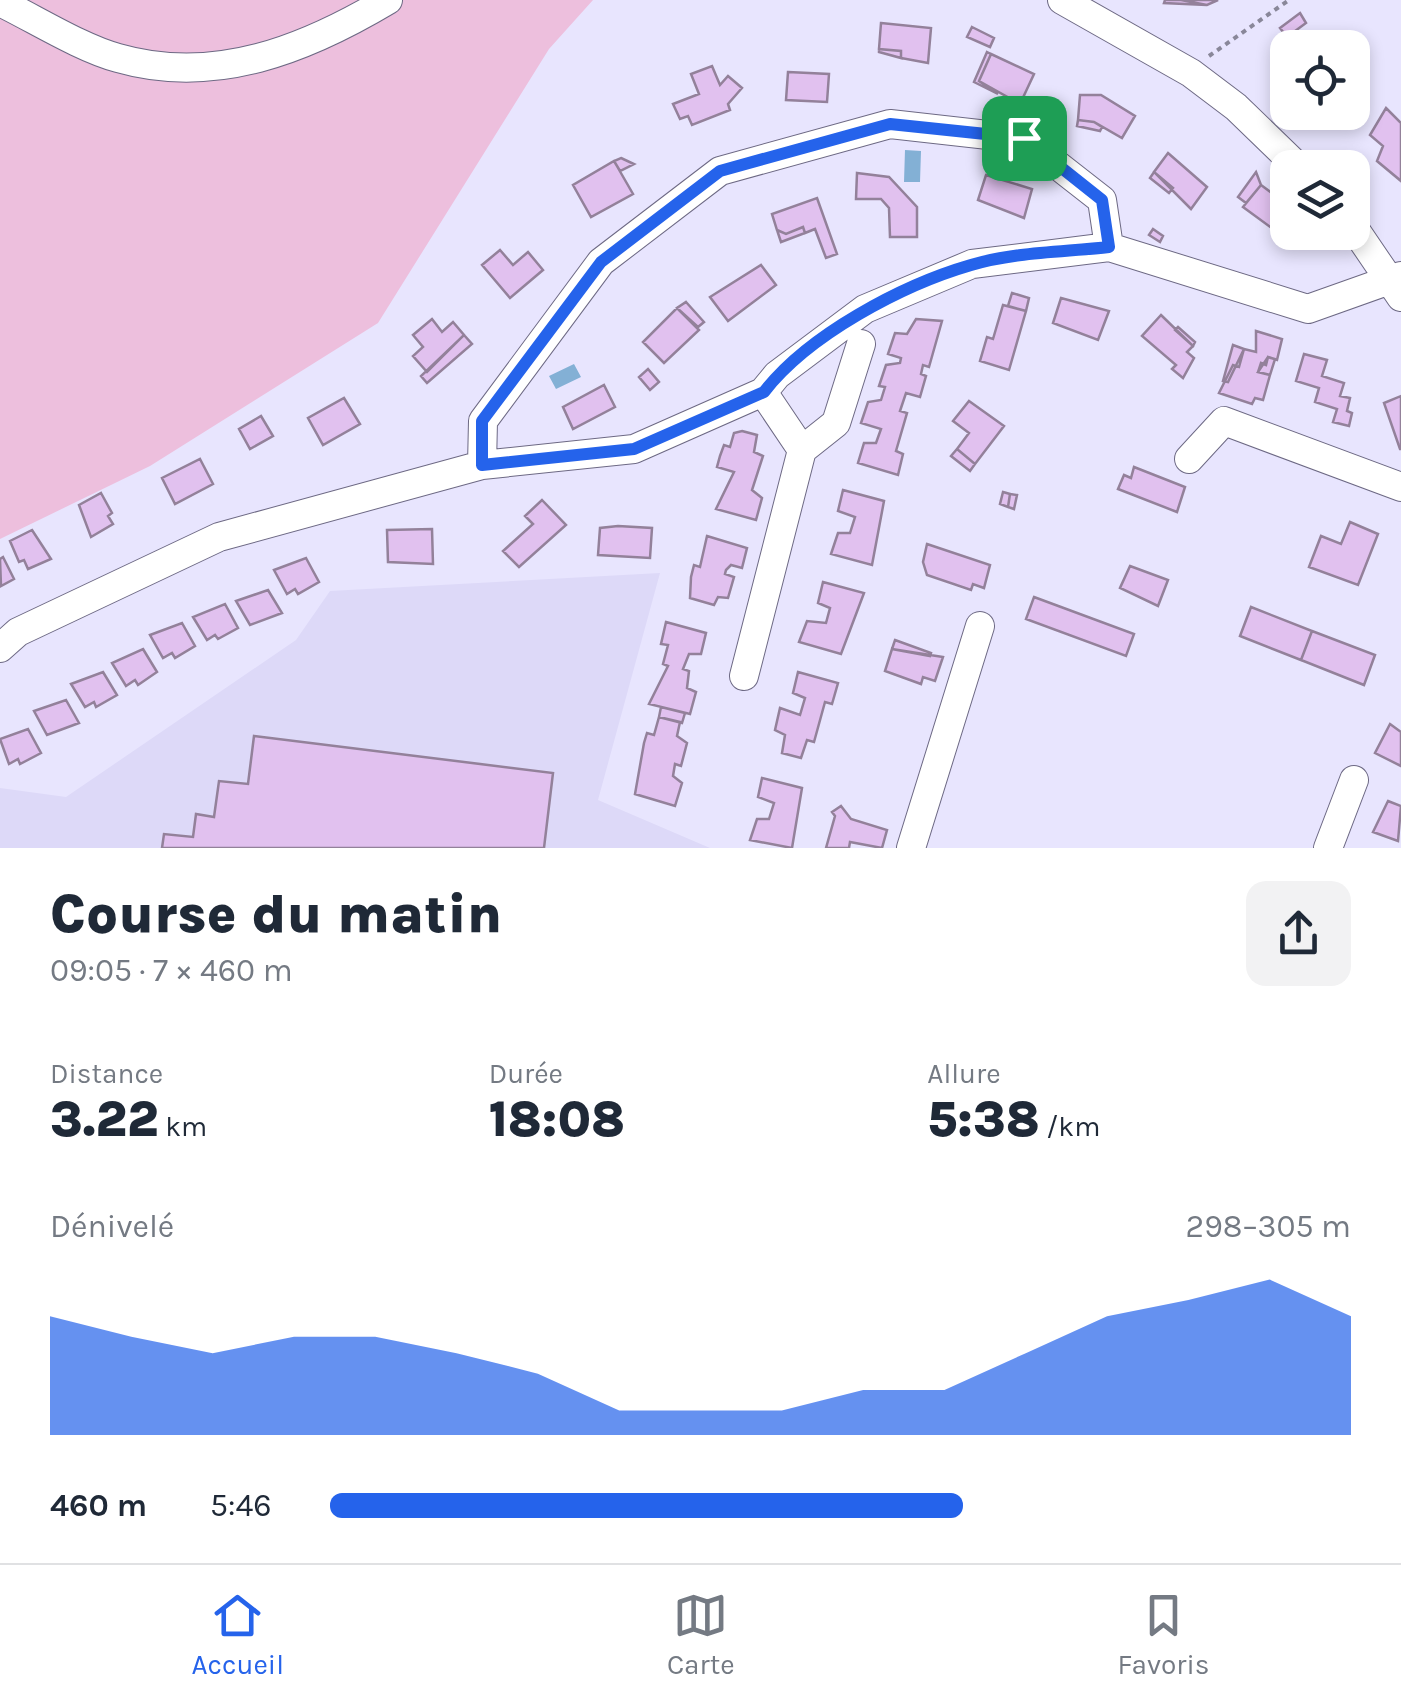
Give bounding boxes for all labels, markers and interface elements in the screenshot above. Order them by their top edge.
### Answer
map controls [1270,30,1370,250]
button: locate [1270,30,1370,130]
pin [982,96,1067,181]
icon: arrive [997,111,1052,166]
button: layers [1270,150,1370,250]
button: share [1246,881,1351,986]
text: Course du matin [50,882,502,946]
text: 09:05 · 7 × 460 m [50,952,293,989]
text: Distance [50,1057,163,1090]
text: Durée [489,1057,563,1090]
text: Allure [927,1057,1001,1090]
text: 3.22 [50,1090,159,1149]
text: 18:08 [489,1090,625,1149]
text: 5:38 [927,1090,1040,1149]
text: km [159,1110,207,1143]
text: /km [1040,1110,1100,1143]
text: Dénivelé [50,1208,174,1245]
text: 298–305 m [1186,1208,1351,1245]
text: 460 m [50,1487,147,1524]
text: 5:46 [210,1487,272,1524]
tab: Accueil [191,1588,284,1681]
tab: Carte [667,1588,735,1681]
tab: Favoris [1118,1588,1210,1681]

